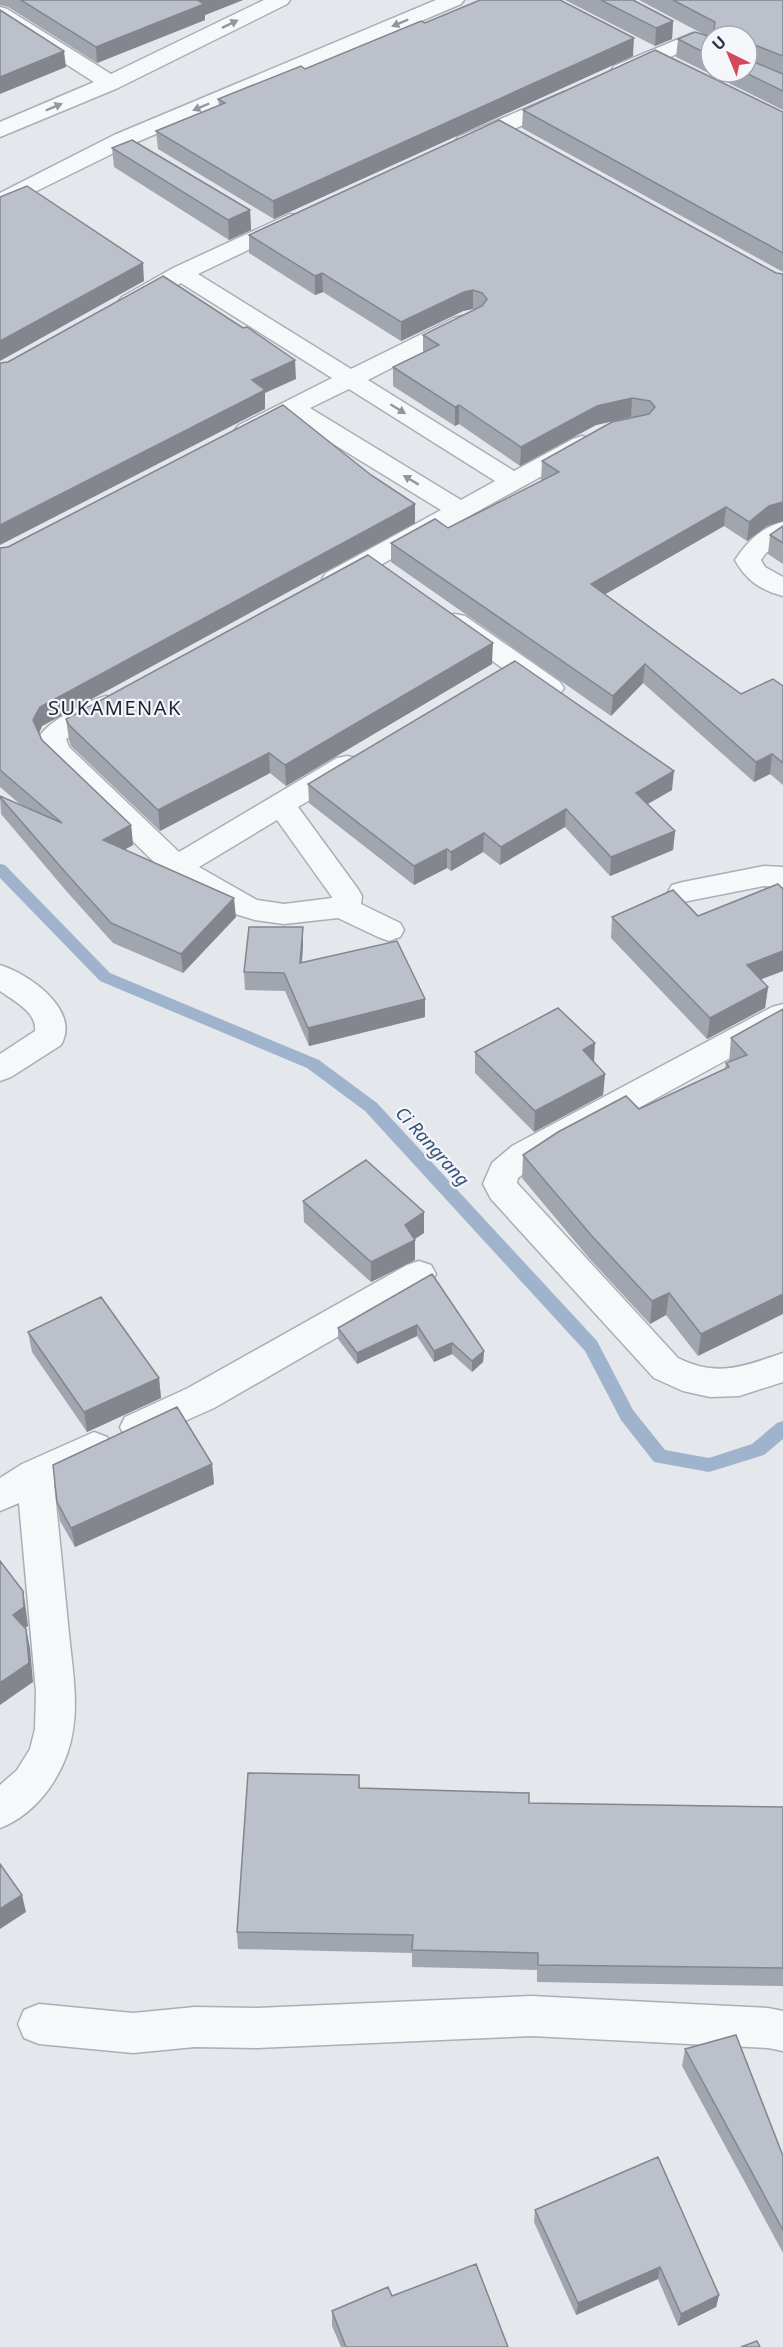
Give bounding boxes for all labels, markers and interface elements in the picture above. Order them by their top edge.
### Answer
one-way arrow [390,18,408,28]
one-way arrow [222,19,239,29]
north arrow [699,24,759,84]
text: U [707,31,731,55]
one-way arrow [45,102,63,111]
one-way arrow [191,102,209,112]
one-way arrow [390,404,406,415]
one-way arrow [403,475,419,486]
district label: SUKAMENAK [48,694,182,721]
water label: Ci Rangrang [391,1101,475,1191]

